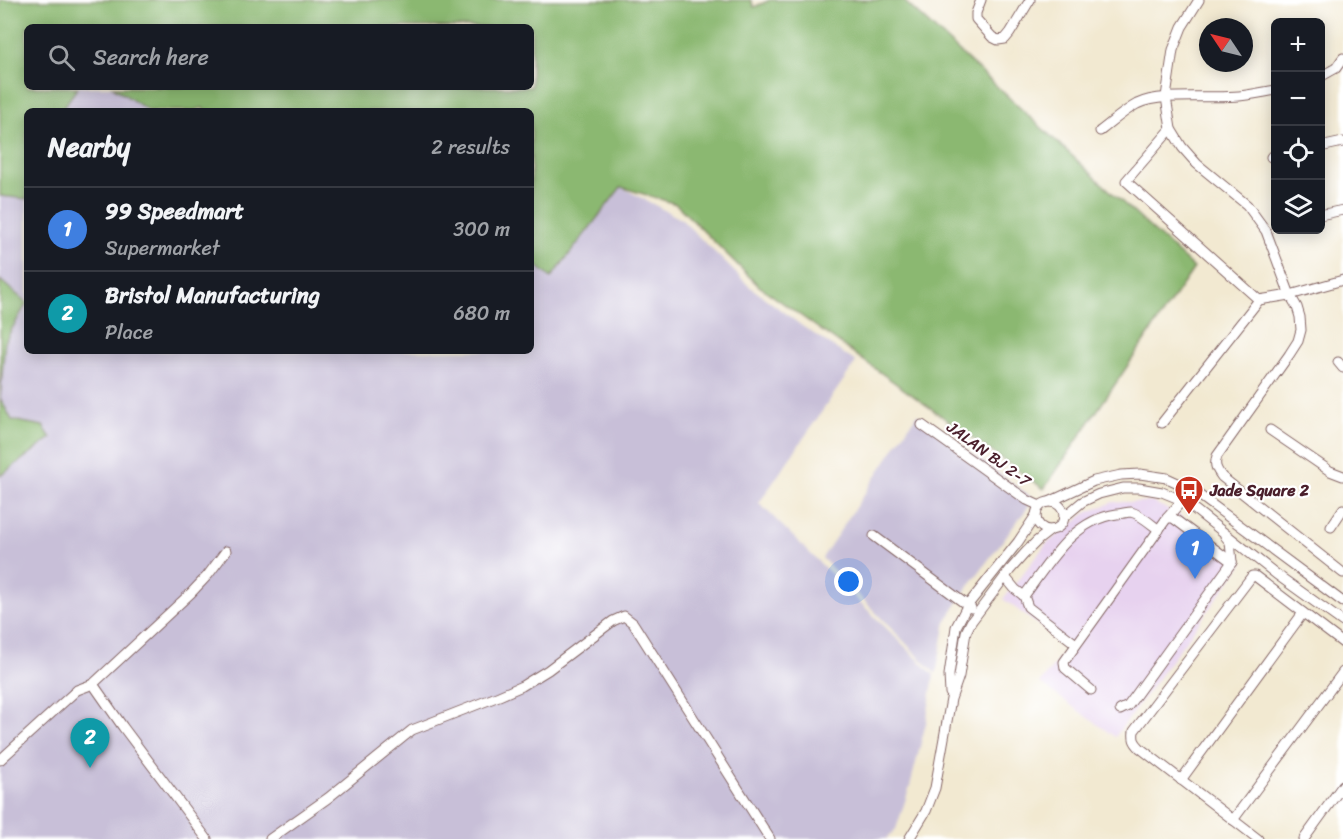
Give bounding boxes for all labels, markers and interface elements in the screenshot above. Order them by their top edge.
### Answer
north arrow [1199,18,1253,72]
map controls [1271,18,1325,234]
button: + [1271,18,1325,72]
search box [24,24,534,90]
text: Search here [93,38,209,77]
icon: search [45,41,78,74]
button: − [1271,72,1325,126]
text: Nearby [48,124,130,170]
button: locate [1271,126,1325,180]
text: 2 results [431,130,510,165]
button: layers [1271,180,1325,234]
text: 99 Speedmart [105,192,244,231]
text: 1 [63,212,72,247]
text: 300 m [453,212,510,247]
text: Supermarket [105,231,220,266]
text: Bristol Manufacturing [105,276,320,315]
text: 2 [62,296,73,331]
text: 680 m [453,296,510,331]
text: Place [105,315,153,350]
street label: JALAN BJ 2-7 [940,413,1038,495]
bus stop icon: Jade Square 2 [1173,474,1205,516]
place label: Jade Square 2 [1209,476,1310,505]
pin: 1 [1176,530,1214,579]
your location [834,567,863,596]
pin: 2 [70,718,110,768]

